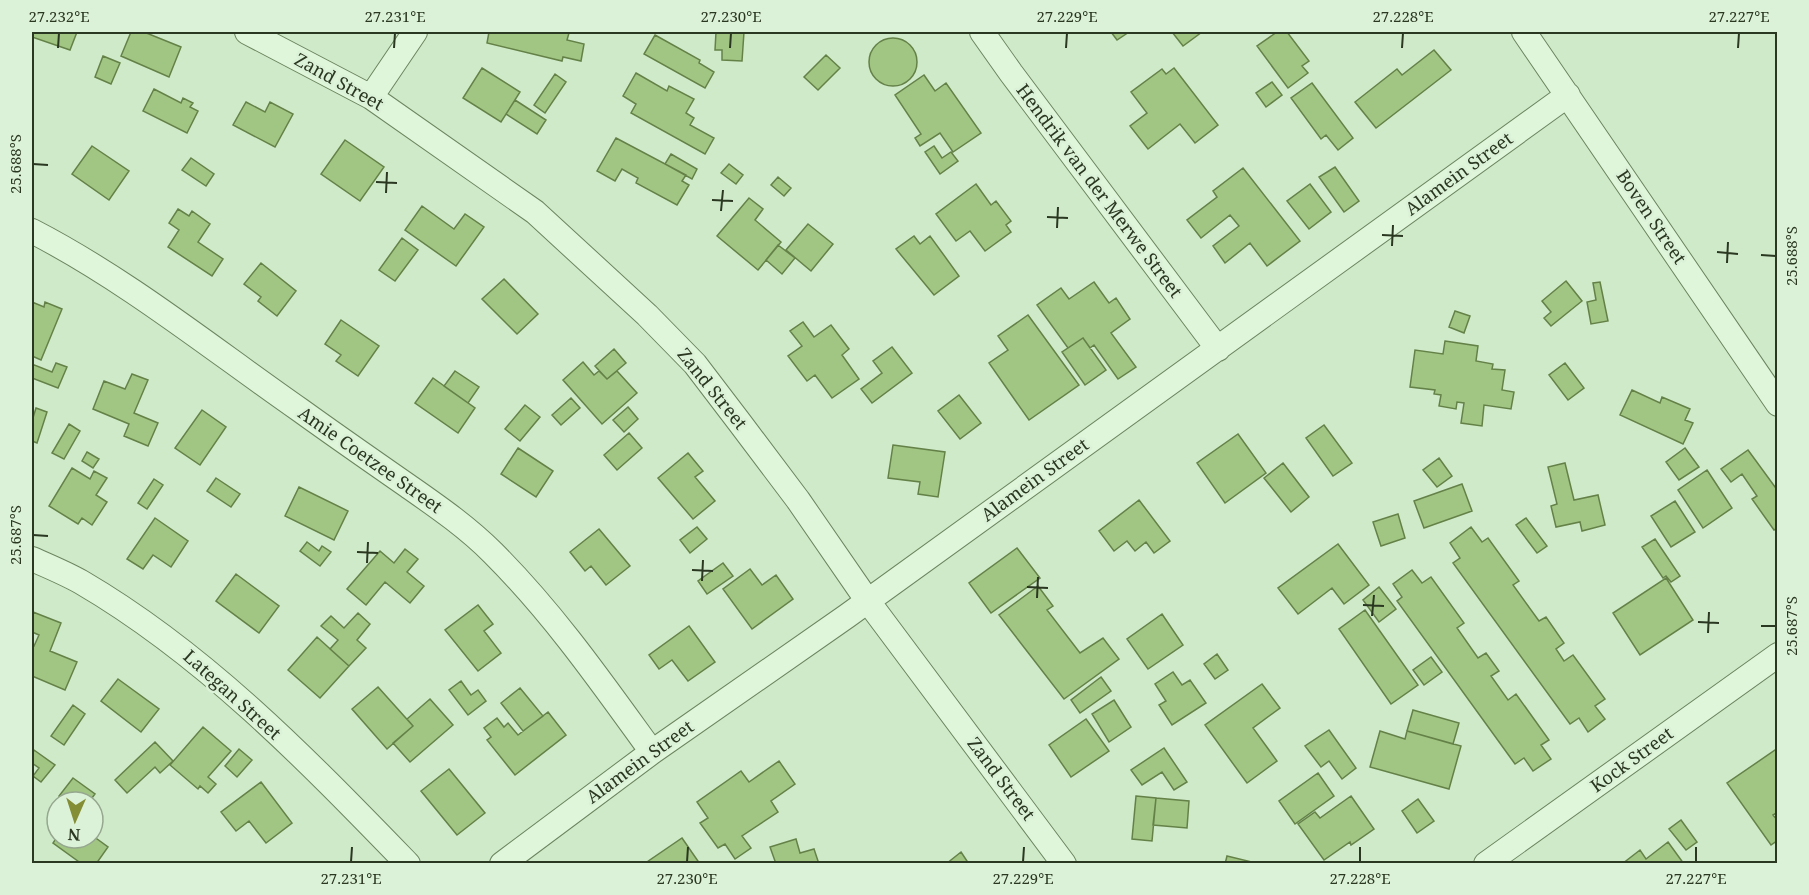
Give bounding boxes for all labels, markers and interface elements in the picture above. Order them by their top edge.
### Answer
text: 27.232°E [28,6,90,26]
text: 27.231°E [364,6,426,26]
text: 27.230°E [700,6,762,26]
text: 27.229°E [1036,6,1098,26]
text: 27.228°E [1372,6,1434,26]
text: 27.227°E [1708,6,1770,26]
street label: Zand Street [291,47,388,115]
street label: Hendrik van der Merwe Street [1011,79,1188,302]
street label: Alamein Street [1400,126,1517,220]
text: 25.688°S [5,134,25,194]
street label: Boven Street [1611,165,1692,268]
text: 25.688°S [1781,226,1801,286]
street label: Zand Street [673,343,753,434]
street label: Amie Coetzee Street [294,400,447,518]
street label: Alamein Street [976,432,1093,526]
text: 25.687°S [5,505,25,565]
text: 25.687°S [1781,596,1801,656]
street label: Lategan Street [179,644,287,745]
street label: Alamein Street [581,714,698,808]
street label: Kock Street [1585,721,1678,797]
street label: Zand Street [963,732,1041,825]
north arrow [45,790,105,850]
text: N [67,824,81,846]
text: 27.231°E [320,868,382,888]
text: 27.230°E [656,868,718,888]
text: 27.229°E [992,868,1054,888]
text: 27.228°E [1329,868,1391,888]
text: 27.227°E [1665,868,1727,888]

